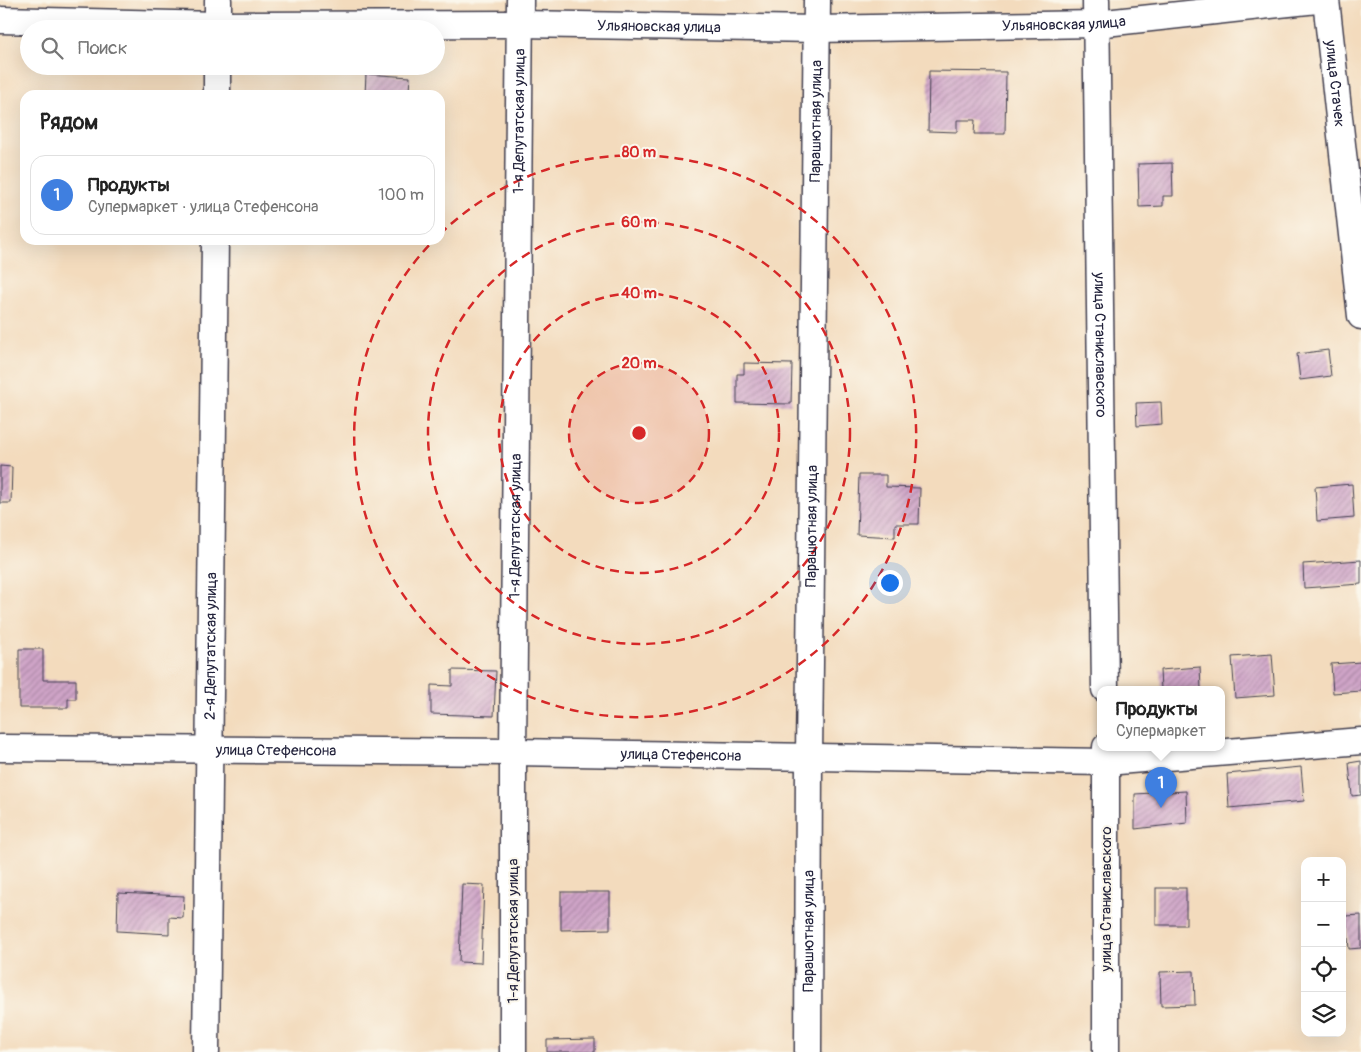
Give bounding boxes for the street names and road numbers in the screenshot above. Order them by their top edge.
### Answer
street label: Ульяновская улица [1002,11,1127,35]
street label: Ульяновская улица [597,16,721,37]
street label: улица Стачек [1321,38,1350,128]
street label: 1-я Депутатская улица [509,48,529,194]
street label: Парашютная улица [806,60,826,182]
street label: улица Станиславского [1090,271,1111,418]
street label: 1-я Депутатская улица [505,453,525,599]
street label: Парашютная улица [801,465,822,587]
street label: 2-я Депутатская улица [200,572,221,720]
street label: улица Стефенсона [215,740,336,760]
street label: улица Стефенсона [620,744,741,765]
street label: улица Станиславского [1097,827,1116,972]
street label: 1-я Депутатская улица [504,858,523,1004]
street label: Парашютная улица [799,870,818,992]

